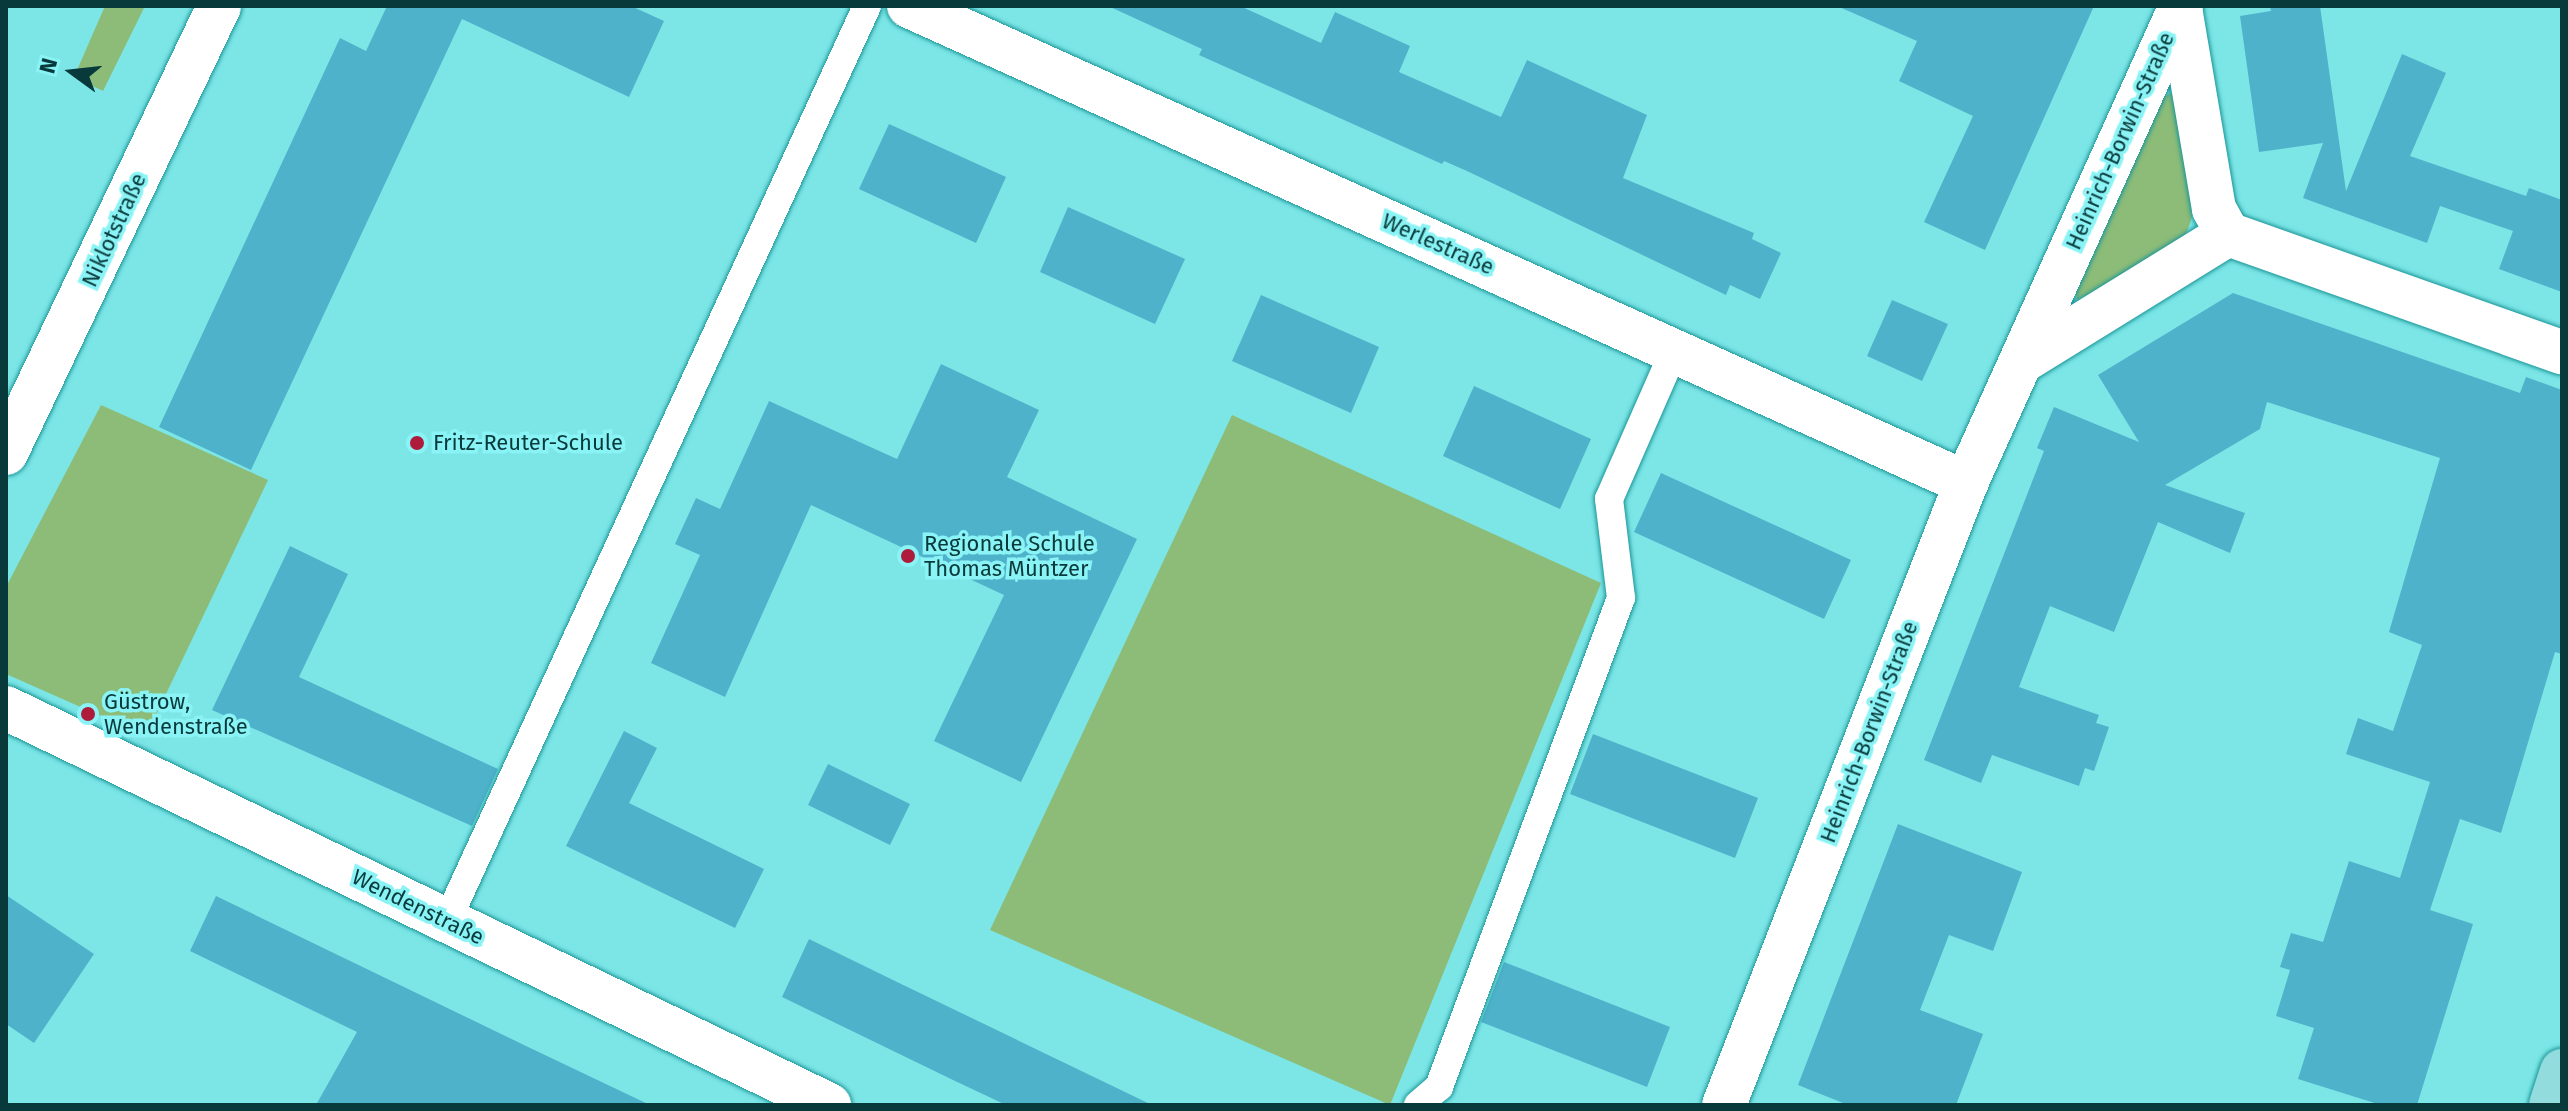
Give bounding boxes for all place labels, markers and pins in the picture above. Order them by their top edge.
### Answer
place label: Fritz-Reuter-Schule [433,430,623,456]
marker: Fritz-Reuter-Schule [408,434,426,452]
place label: Regionale Schule Thomas Müntzer [924,530,1095,582]
marker: Regionale Schule Thomas Müntzer [899,547,917,565]
place label: Güstrow, Wendenstraße [104,688,248,740]
marker: Güstrow, Wendenstraße [79,705,97,723]

